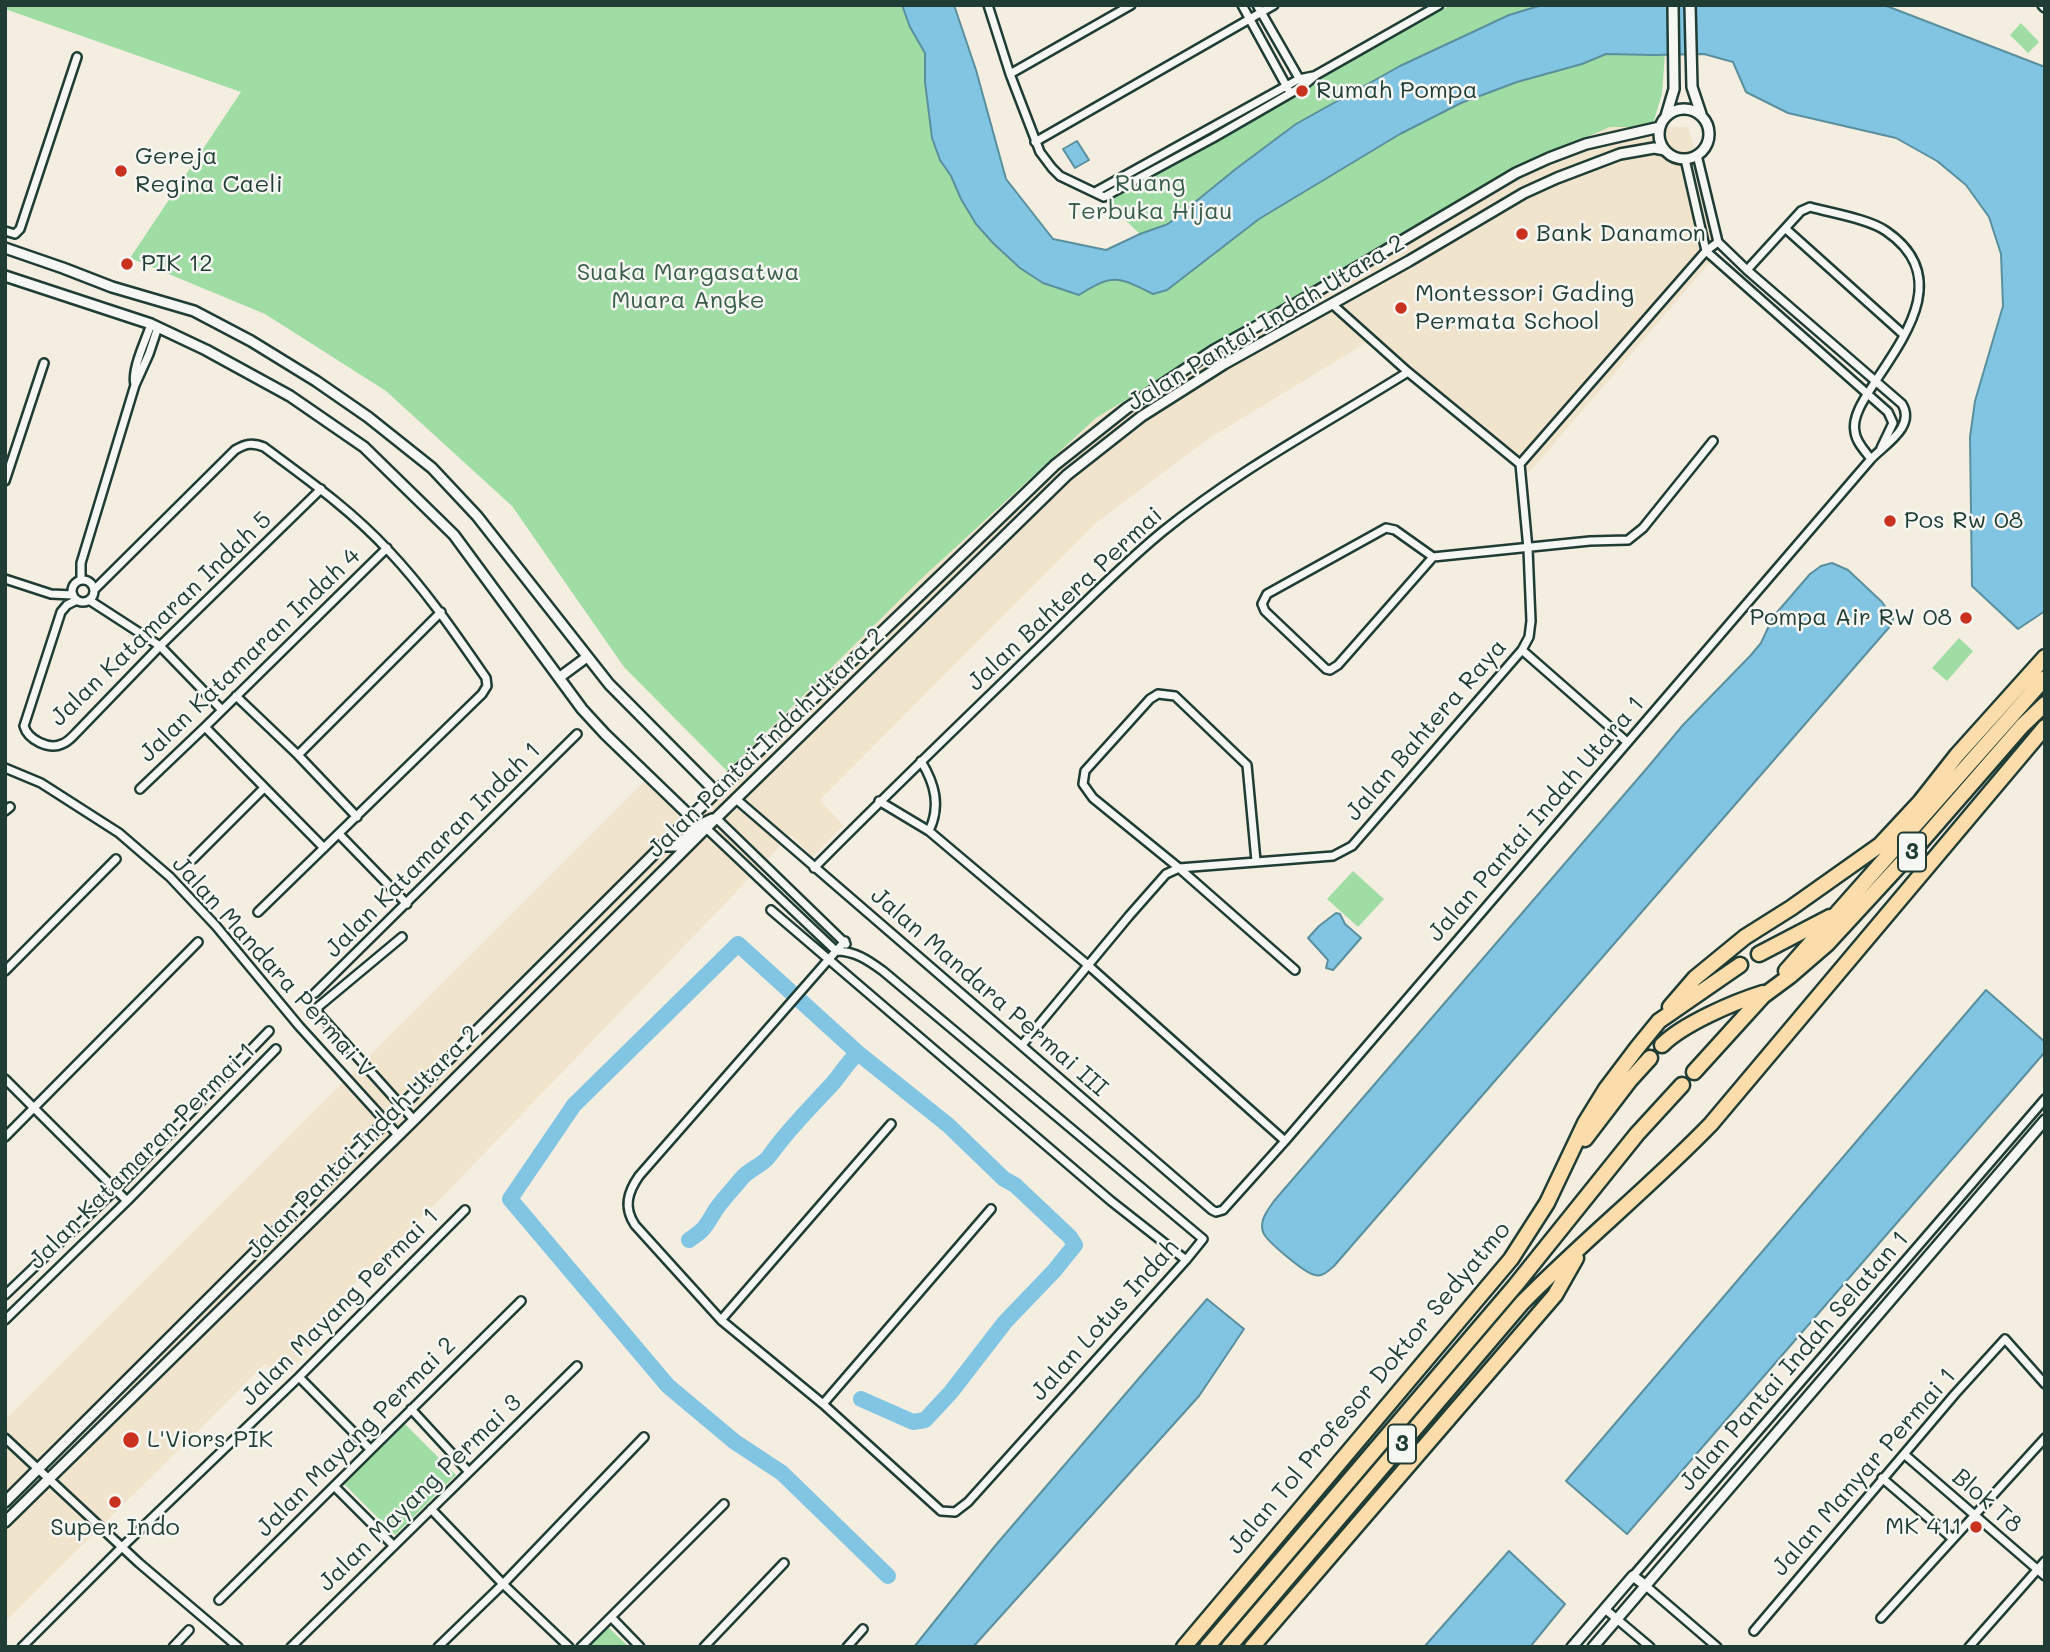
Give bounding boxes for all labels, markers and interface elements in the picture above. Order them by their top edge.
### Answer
place label: Rumah Pompa [1316,77,1478,105]
marker: Rumah Pompa [1294,83,1310,99]
place label: Gereja Regina Caeli [135,143,283,199]
marker: Gereja Regina Caeli [113,163,129,179]
park label: Ruang Terbuka Hijau [1068,170,1232,226]
place label: Bank Danamon [1536,220,1706,248]
marker: Bank Danamon [1514,226,1530,242]
street label: Jalan Pantai Indah Utara 2 [1122,229,1410,417]
place label: PIK 12 [141,250,213,278]
marker: PIK 12 [119,256,135,272]
park label: Suaka Margasatwa Muara Angke [577,259,799,315]
place label: Montessori Gading Permata School [1415,280,1634,336]
marker: Montessori Gading Permata School [1393,300,1409,316]
street label: Jalan Bahtera Permai [961,501,1169,697]
street label: Jalan Katamaran Indah 5 [44,506,278,732]
place label: Pos Rw 08 [1904,507,2023,535]
marker: Pos Rw 08 [1882,513,1898,529]
street label: Jalan Katamaran Indah 4 [133,542,367,768]
place label: Pompa Air RW 08 [1749,604,1952,632]
marker: Pompa Air RW 08 [1958,610,1974,626]
street label: Jalan Pantai Indah Utara 2 [642,622,890,864]
street label: Jalan Bahtera Raya [1339,633,1513,827]
street label: Jalan Pantai Indah Utara 1 [1422,690,1650,948]
street label: Jalan Katamaran Indah 1 [319,736,547,964]
road number: 3 [1898,832,1926,872]
street label: Jalan Mandara Permai V [166,850,380,1084]
street label: Jalan Mandara Permai III [865,881,1113,1103]
street label: Jalan Pantai Indah Utara 2 [240,1019,486,1265]
street label: Jalan Katamaran Permai 1 [23,1037,261,1275]
street label: Jalan Mayang Permai 1 [235,1202,445,1412]
street label: Jalan Tol Profesor Doktor Sedyatmo [1221,1216,1517,1560]
street label: Jalan Pantai Indah Selatan 1 [1673,1225,1915,1497]
street label: Jalan Lotus Indah [1025,1233,1185,1407]
street label: Jalan Mayang Permai 2 [250,1331,462,1543]
street label: Jalan Manyar Permai 1 [1766,1362,1962,1582]
street label: Jalan Mayang Permai 3 [312,1388,528,1598]
road number: 3 [1388,1424,1416,1464]
place label: L'Viors PIK [147,1426,273,1454]
marker: L'Viors PIK [121,1430,141,1450]
street label: Blok T8 [1946,1463,2028,1539]
marker: Super Indo [107,1494,123,1510]
place label: MK 411 [1885,1513,1962,1541]
place label: Super Indo [50,1514,180,1542]
marker: MK 411 [1968,1519,1984,1535]

